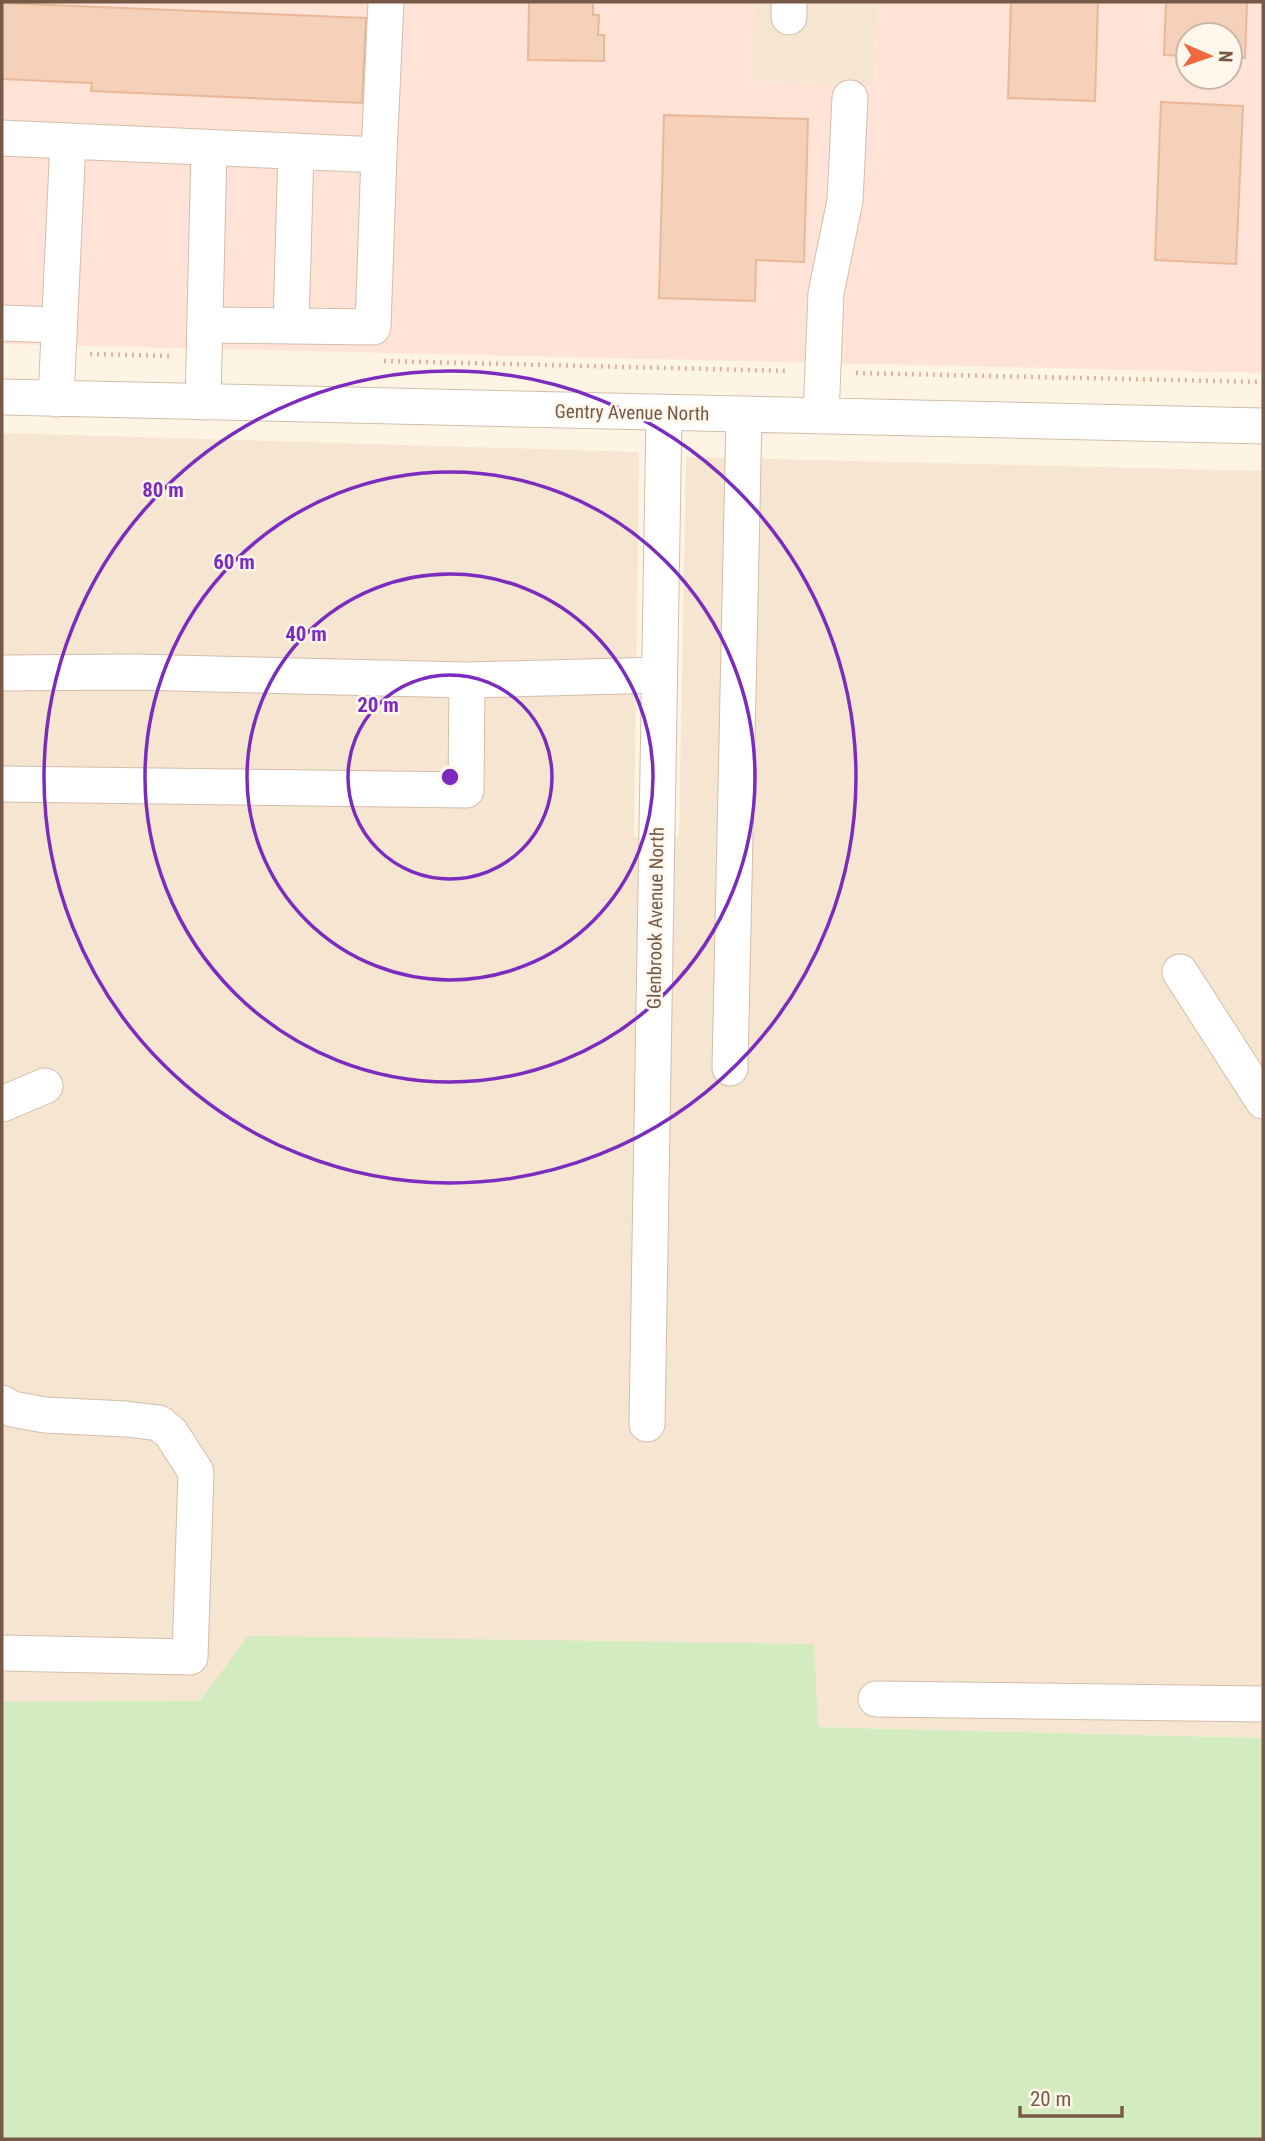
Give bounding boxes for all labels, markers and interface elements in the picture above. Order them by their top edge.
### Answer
north arrow [1174,21,1244,91]
text: N [1214,50,1237,63]
street label: Gentry Avenue North [554,400,709,425]
text: 80 m [142,478,184,502]
text: 60 m [213,550,255,574]
text: 40 m [285,622,327,646]
text: 20 m [357,693,399,717]
centre of rings [438,765,462,789]
street label: Glenbrook Avenue North [642,827,669,1009]
scale bar [1020,2074,1122,2118]
text: 20 m [1030,2087,1071,2111]

